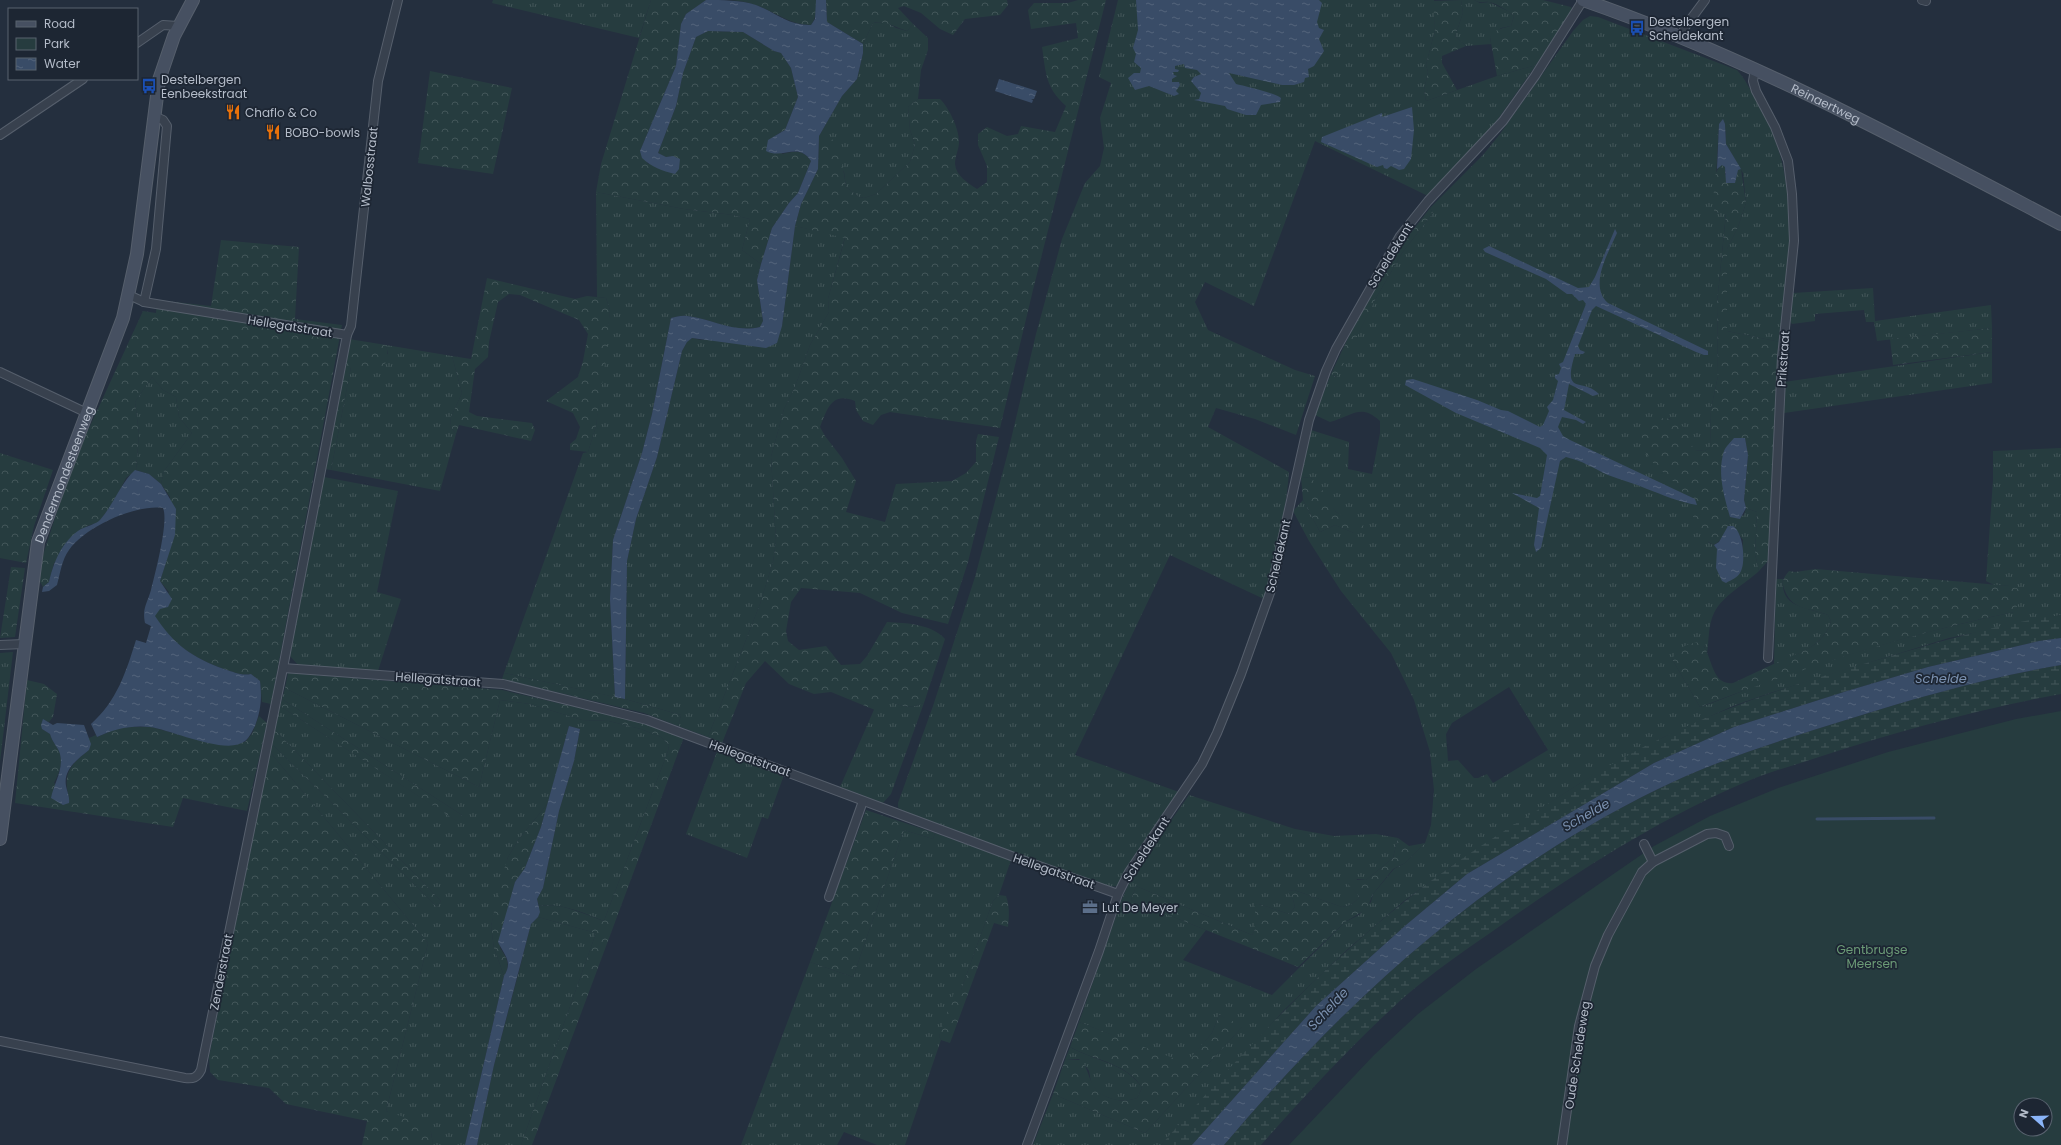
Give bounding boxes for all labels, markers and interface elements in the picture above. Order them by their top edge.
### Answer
legend [8,8,138,80]
place label: Destelbergen Scheldekant [1649,13,1729,44]
text: Road [44,15,75,32]
bus stop icon: Destelbergen Scheldekant [1628,19,1646,37]
text: Park [44,35,71,52]
text: Water [44,55,81,72]
place label: Destelbergen Eenbeekstraat [161,71,247,102]
bus stop icon: Destelbergen Eenbeekstraat [140,77,158,95]
street label: Reinaertweg [1788,79,1863,127]
restaurant icon: Chaflo & Co [224,103,242,121]
place label: Chaflo & Co [245,104,317,121]
restaurant icon: BOBO-bowls [264,123,282,141]
place label: BOBO-bowls [285,124,360,141]
street label: Walbosstraat [356,126,382,208]
street label: Scheldekant [1363,219,1417,291]
street label: Hellegatstraat [247,311,333,341]
street label: Prikstraat [1773,330,1793,388]
street label: Dendermondesteenweg [30,403,98,545]
street label: Scheldekant [1261,518,1295,594]
street label: Hellegatstraat [395,668,481,690]
water label: Schelde [1915,669,1967,688]
street label: Hellegatstraat [707,735,793,781]
water label: Schelde [1559,794,1613,836]
street label: Scheldekant [1119,813,1173,885]
street label: Hellegatstraat [1011,849,1097,893]
office icon: Lut De Meyer [1081,898,1099,916]
place label: Lut De Meyer [1102,899,1179,916]
street label: Zenderstraat [205,932,237,1012]
park label: Gentbrugse Meersen [1837,941,1907,972]
water label: Schelde [1303,984,1353,1034]
street label: Oude Scheldeweg [1560,1000,1594,1110]
north arrow [2013,1097,2053,1137]
text: N [2015,1107,2033,1120]

